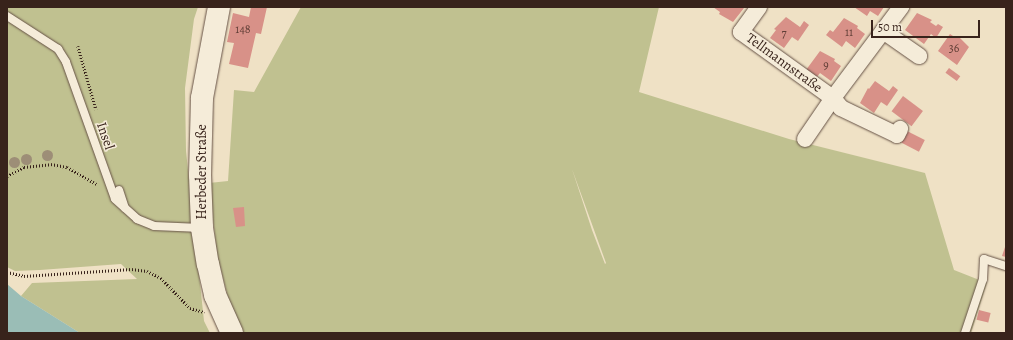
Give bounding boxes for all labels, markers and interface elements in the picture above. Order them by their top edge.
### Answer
scale bar [873,12,982,38]
text: 50 m [878,19,902,35]
house number: 148 [235,23,251,37]
house number: 11 [845,26,853,40]
house number: 7 [781,27,787,41]
street label: Tellmannstraße [743,30,825,96]
house number: 36 [949,42,959,56]
house number: 9 [823,59,829,73]
street label: Insel [93,120,117,152]
street label: Herbeder Straße [194,124,210,220]

